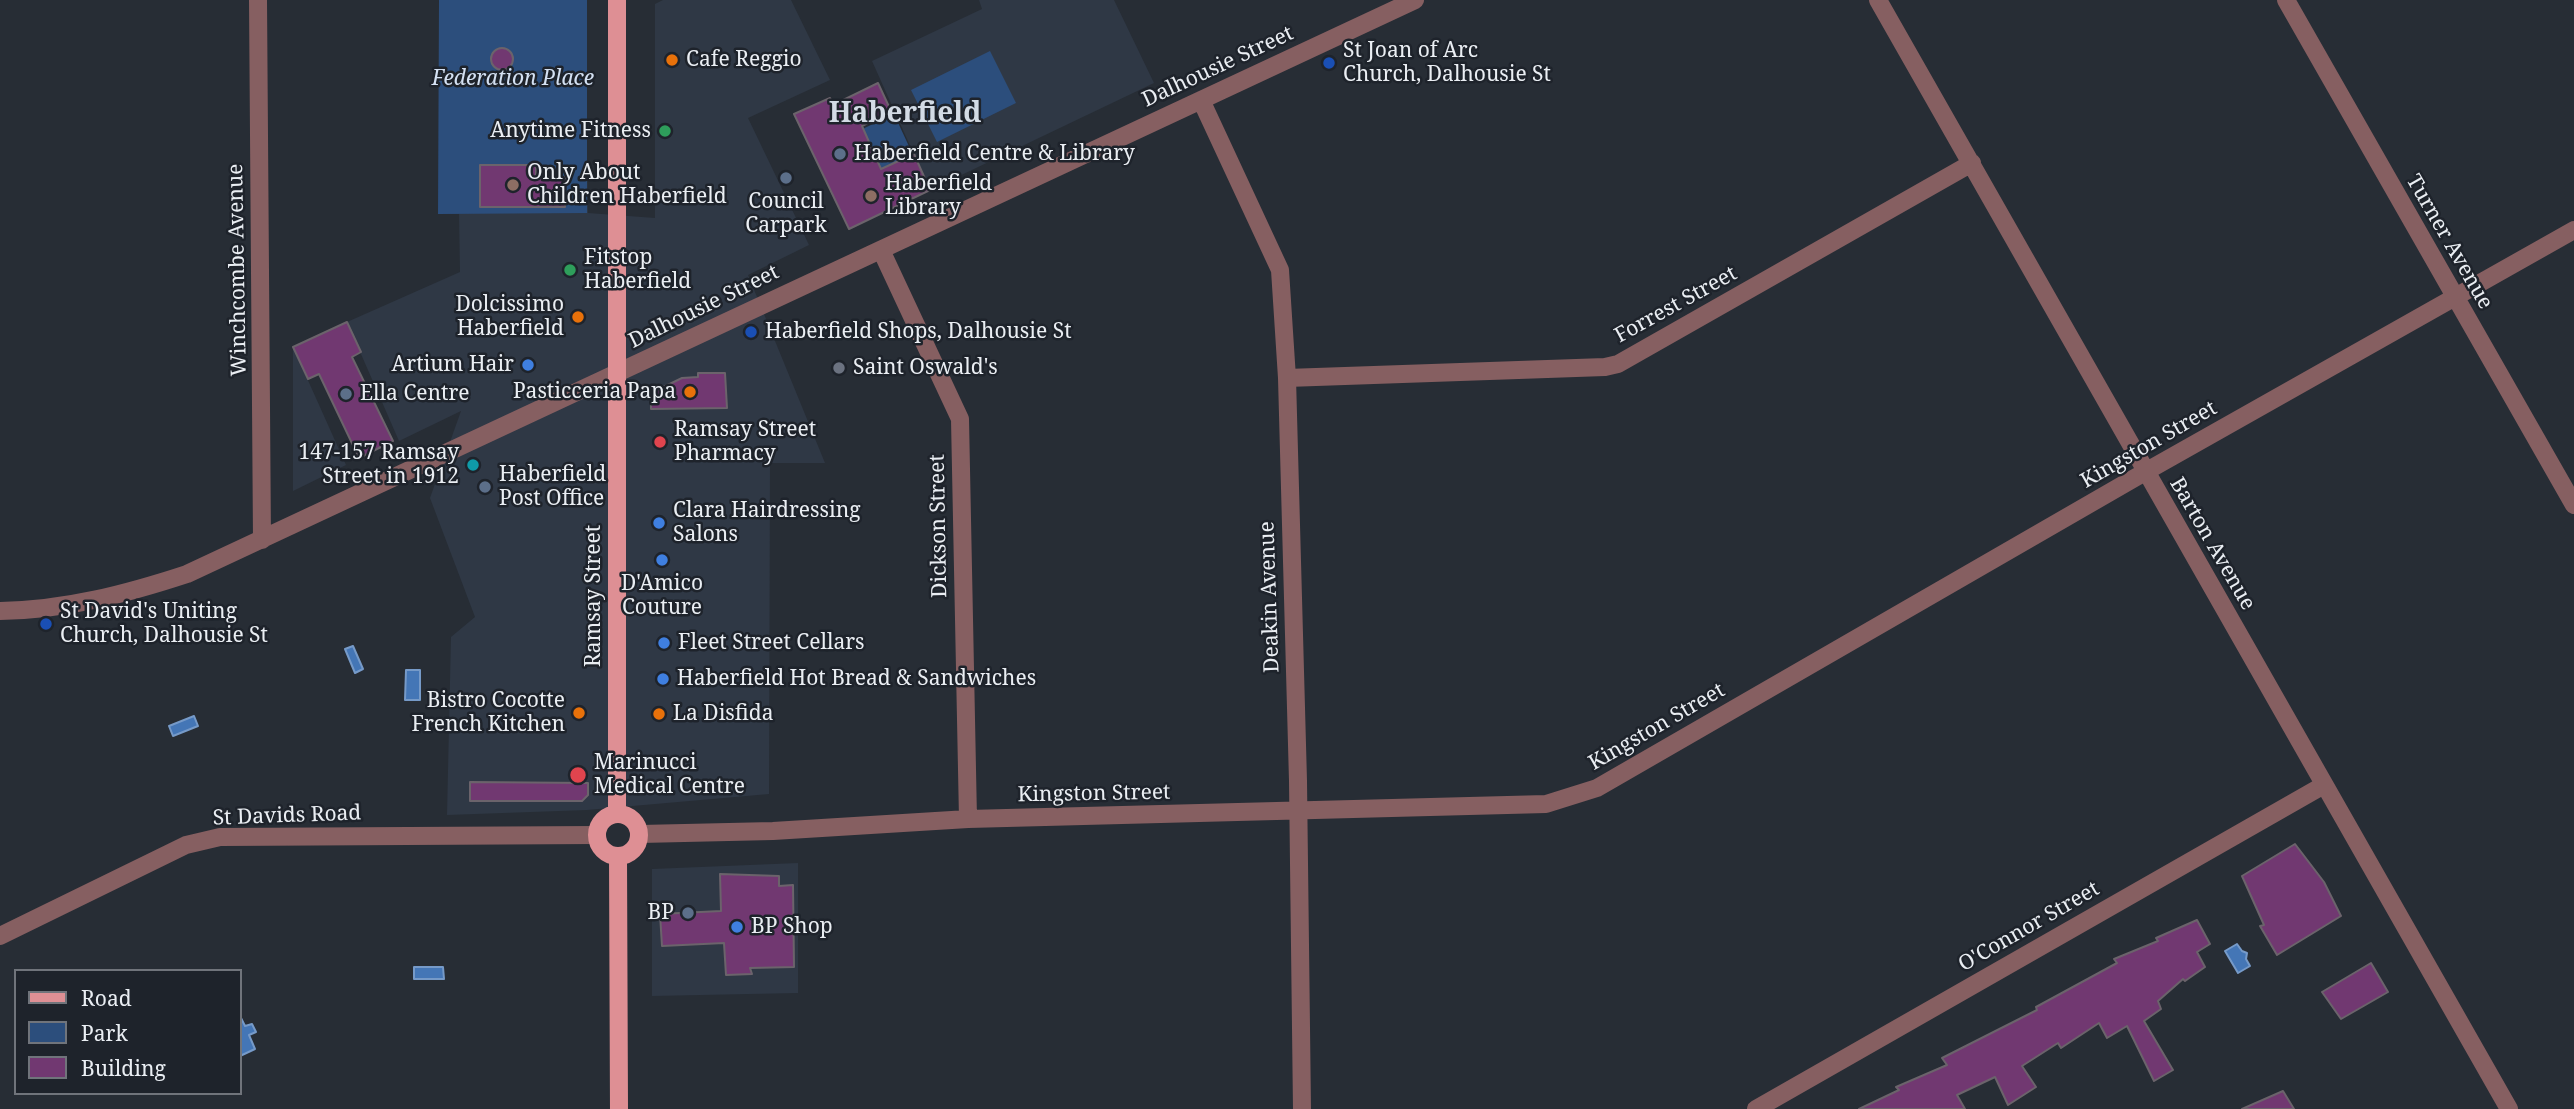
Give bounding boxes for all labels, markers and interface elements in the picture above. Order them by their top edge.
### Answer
street label: Dalhousie Street [1138,21,1298,113]
place label: St Joan of Arc Church, Dalhousie St [1343,38,1551,88]
place label: Cafe Reggio [686,47,802,73]
marker: Cafe Reggio [664,52,680,68]
marker: St Joan of Arc Church, Dalhousie St [1321,55,1337,71]
park label: Federation Place [432,66,594,92]
district label: Haberfield [829,97,981,131]
place label: Anytime Fitness [490,118,651,144]
marker: Anytime Fitness [657,123,673,139]
place label: Haberfield Centre & Library [854,141,1135,167]
marker: Haberfield Centre & Library [832,146,848,162]
place label: Only About Children Haberfield [527,160,727,210]
street label: Winchcombe Avenue [224,163,252,377]
marker: Council Carpark [778,170,794,186]
street label: Turner Avenue [2400,170,2498,314]
place label: Haberfield Library [885,171,992,221]
marker: Only About Children Haberfield [505,177,521,193]
marker: Haberfield Library [863,188,879,204]
place label: Council Carpark [745,189,827,239]
place label: Fitstop Haberfield [584,245,691,295]
street label: Dalhousie Street [625,260,783,354]
street label: Forrest Street [1611,261,1741,349]
marker: Fitstop Haberfield [562,262,578,278]
place label: Dolcissimo Haberfield [455,292,564,342]
marker: Dolcissimo Haberfield [570,309,586,325]
place label: Haberfield Shops, Dalhousie St [765,319,1072,345]
marker: Haberfield Shops, Dalhousie St [743,324,759,340]
place label: Artium Hair [391,352,514,378]
place label: Saint Oswald's [853,355,998,381]
marker: Artium Hair [520,357,536,373]
marker: Saint Oswald's [831,360,847,376]
place label: Pasticceria Papa [513,379,676,405]
place label: Ella Centre [360,381,470,407]
marker: Pasticceria Papa [682,384,698,400]
marker: Ella Centre [338,386,354,402]
street label: Kingston Street [2077,396,2221,494]
place label: Ramsay Street Pharmacy [674,417,816,467]
marker: Ramsay Street Pharmacy [652,434,668,450]
place label: 147-157 Ramsay Street in 1912 [298,440,459,490]
street label: Dickson Street [925,454,953,598]
marker: 147-157 Ramsay Street in 1912 [465,457,481,473]
place label: Haberfield Post Office [499,462,606,512]
street label: Barton Avenue [2164,473,2260,615]
marker: Haberfield Post Office [477,479,493,495]
place label: Clara Hairdressing Salons [673,498,861,548]
marker: Clara Hairdressing Salons [651,515,667,531]
street label: Deakin Avenue [1255,521,1285,673]
street label: Ramsay Street [581,525,607,667]
marker: D'Amico Couture [654,552,670,568]
place label: D'Amico Couture [621,571,703,621]
place label: St David's Uniting Church, Dalhousie St [60,599,268,649]
marker: St David's Uniting Church, Dalhousie St [38,616,54,632]
place label: Fleet Street Cellars [678,630,865,656]
marker: Fleet Street Cellars [656,635,672,651]
place label: Haberfield Hot Bread & Sandwiches [677,666,1036,692]
marker: Haberfield Hot Bread & Sandwiches [655,671,671,687]
street label: Kingston Street [1585,678,1729,776]
place label: Bistro Cocotte French Kitchen [412,688,565,738]
place label: La Disfida [673,701,773,727]
marker: Bistro Cocotte French Kitchen [571,705,587,721]
marker: La Disfida [651,706,667,722]
place label: Marinucci Medical Centre [594,750,745,800]
marker: Marinucci Medical Centre [568,765,588,785]
street label: Kingston Street [1017,780,1171,808]
street label: St Davids Road [212,801,362,831]
street label: O'Connor Street [1954,877,2104,977]
place label: BP [648,900,674,926]
marker: BP [680,905,696,921]
place label: BP Shop [751,914,833,940]
marker: BP Shop [729,919,745,935]
legend [14,969,242,1095]
text: Road [81,984,132,1012]
text: Park [81,1019,128,1047]
text: Building [81,1054,166,1082]

